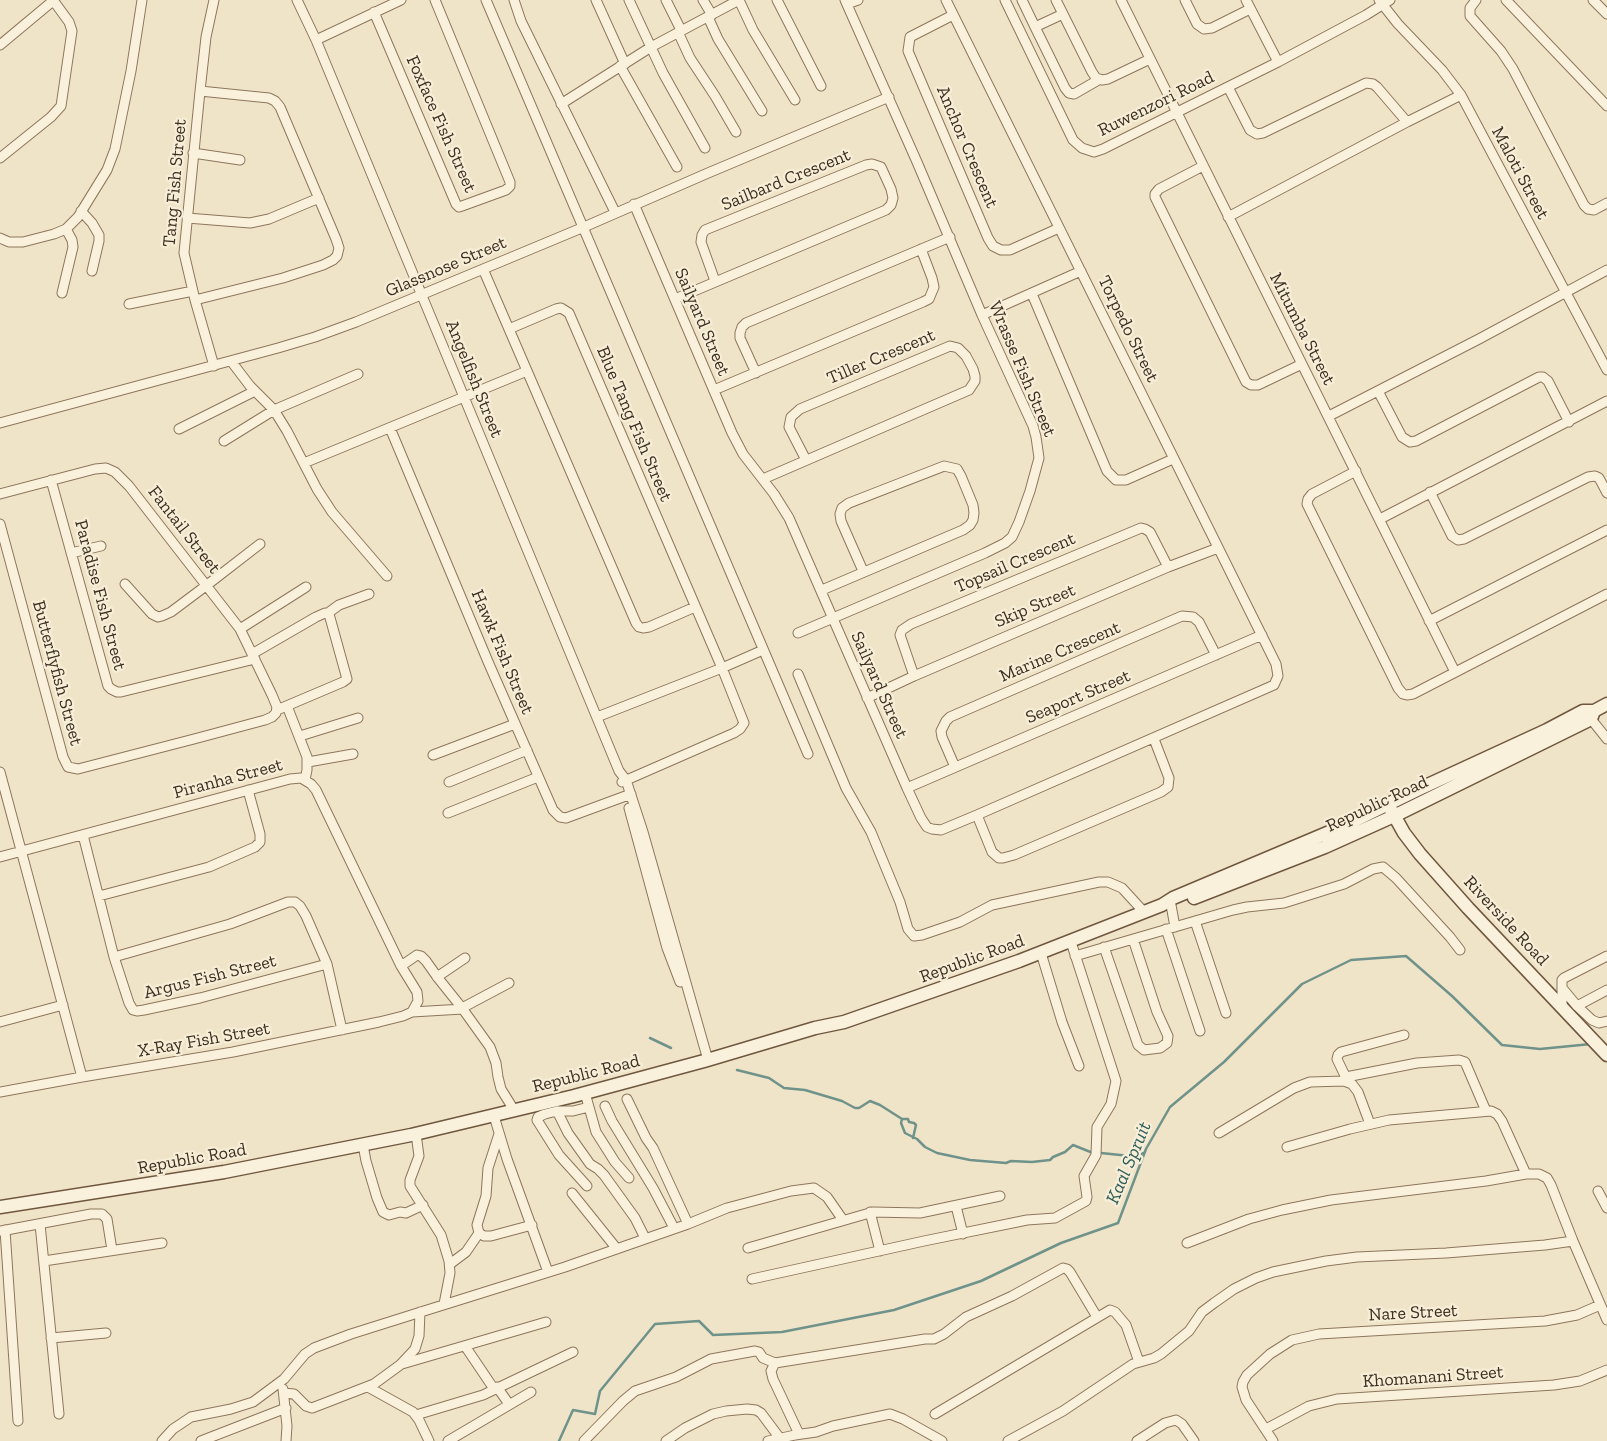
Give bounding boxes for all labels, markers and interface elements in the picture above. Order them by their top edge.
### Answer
street label: Foxface Fish Street [401,52,481,196]
street label: Ruwenzori Road [1094,67,1218,141]
street label: Anchor Crescent [932,83,1002,211]
street label: Tang Fish Street [159,118,191,248]
street label: Maloti Street [1487,123,1553,223]
street label: Sailbard Crescent [718,144,854,216]
street label: Glassnose Street [382,232,510,302]
street label: Sailyard Street [670,265,734,379]
street label: Mitumba Street [1264,269,1340,389]
street label: Torpedo Street [1093,272,1163,386]
street label: Wrasse Fish Street [984,298,1060,440]
street label: Angelfish Street [441,317,507,441]
street label: Tiller Crescent [824,325,938,389]
street label: Blue Tang Fish Street [592,343,676,505]
street label: Fantail Street [143,482,225,578]
street label: Paradise Fish Street [69,517,131,673]
street label: Topsail Crescent [951,528,1079,598]
street label: Skip Street [991,579,1079,633]
street label: Hawk Fish Street [466,586,538,718]
street label: Butterflyfish Street [27,598,87,748]
street label: Marine Crescent [996,617,1124,687]
street label: Sailyard Street [846,628,912,742]
street label: Seaport Street [1022,665,1134,729]
street label: Piranha Street [171,754,285,804]
street label: Republic Road [1323,771,1431,837]
street label: Riverside Road [1459,872,1553,970]
street label: Republic Road [917,930,1027,988]
street label: Argus Fish Street [142,950,278,1004]
street label: X-Ray Fish Street [136,1018,272,1062]
street label: Republic Road [530,1050,642,1098]
water label: Kaal Spruit [1102,1118,1156,1208]
street label: Republic Road [136,1139,248,1179]
street label: Nare Street [1368,1300,1458,1326]
street label: Khomanani Street [1362,1361,1504,1393]

